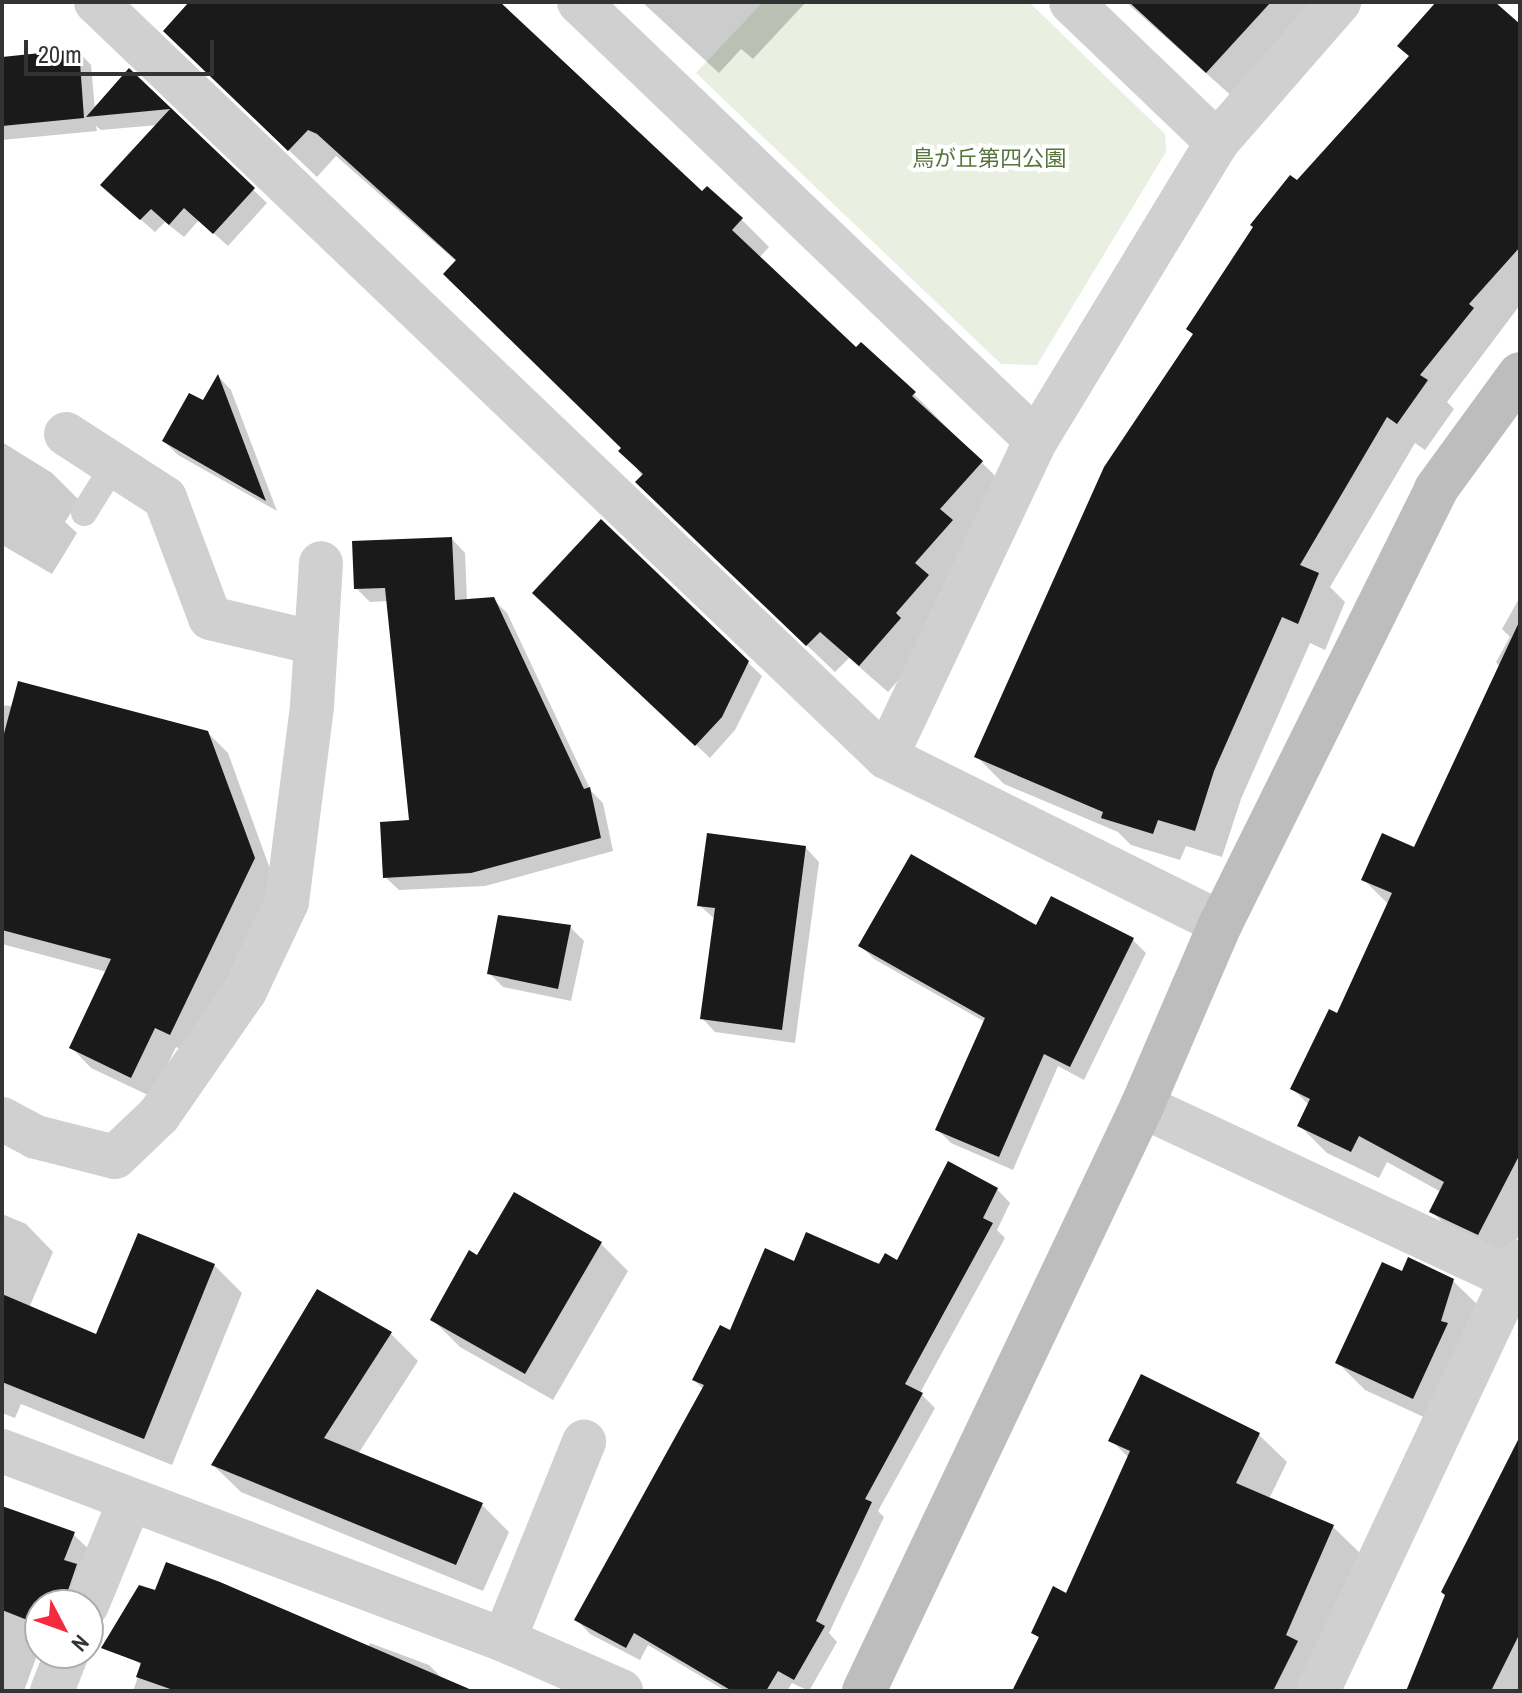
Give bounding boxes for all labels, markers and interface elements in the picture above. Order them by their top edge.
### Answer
scale bar [28,24,218,74]
text: 20 m [38,38,82,70]
park label: 鳥が丘第四公園 [912,146,1066,172]
north arrow [24,1589,104,1669]
text: N [65,1629,96,1658]

